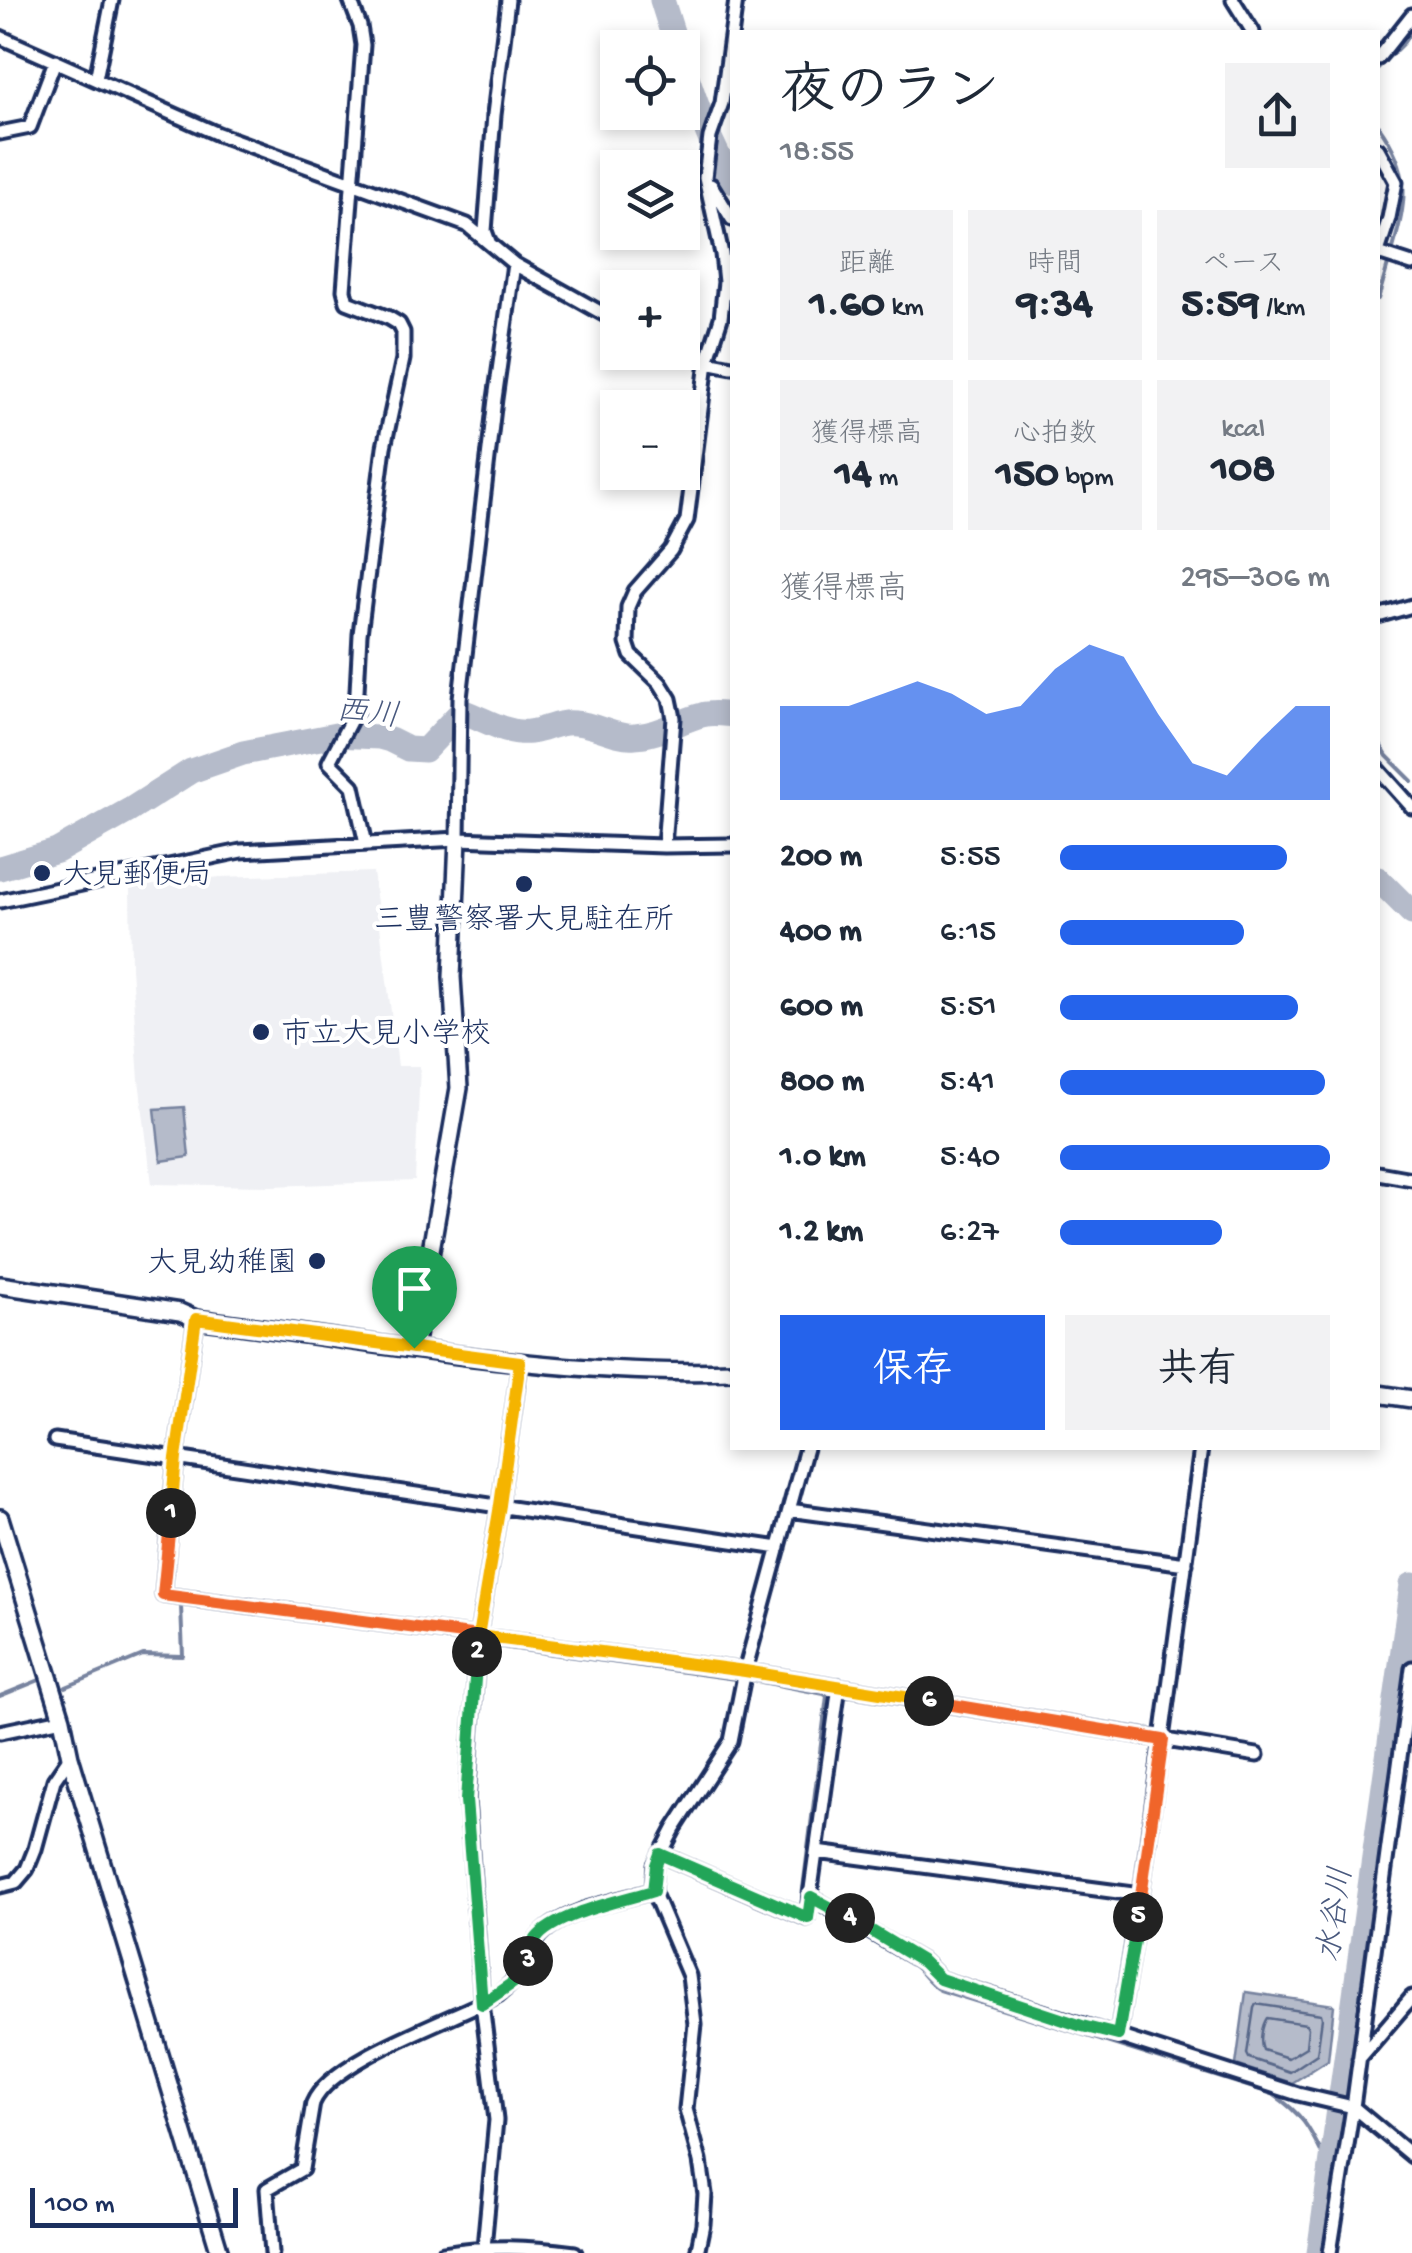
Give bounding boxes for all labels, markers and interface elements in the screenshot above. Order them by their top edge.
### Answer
map controls [600,30,700,490]
button: locate [600,30,700,130]
button: share [1225,63,1330,168]
text: 夜のラン [780,64,1000,128]
text: 18:55 [780,134,854,172]
button: layers [600,150,700,250]
text: 距離 [839,249,895,282]
text: 時間 [1027,249,1083,282]
text: ペース [1202,249,1284,282]
button: + [600,270,700,370]
text: 1.60 [810,282,885,331]
text: 9:34 [1017,282,1093,331]
text: 5:59 [1181,282,1260,331]
text: km [885,292,924,325]
text: /km [1260,292,1305,325]
button: − [600,390,700,490]
text: kcal [1221,414,1265,447]
text: 獲得標高 [811,419,923,452]
text: 心拍数 [1013,419,1097,452]
text: 108 [1211,447,1275,496]
text: 14 [835,452,872,501]
text: 150 [996,452,1059,501]
text: m [872,462,898,495]
text: bpm [1059,462,1114,495]
text: 295–306 m [1181,560,1330,598]
text: 獲得標高 [780,572,908,610]
water label: 西川 [334,694,401,738]
text: 200 m [780,839,862,877]
text: 5:55 [940,839,1001,877]
place label: 大見郵便局 [62,859,212,895]
marker: 大見郵便局 [31,862,53,884]
marker: 三豊警察署大見駐在所 [513,873,535,895]
place label: 三豊警察署大見駐在所 [374,903,674,940]
text: 400 m [780,914,862,952]
text: 6:15 [940,914,996,952]
text: 600 m [780,989,863,1027]
text: 5:51 [940,989,997,1027]
place label: 市立大見小学校 [281,1018,491,1054]
marker: 市立大見小学校 [250,1021,272,1043]
text: 800 m [780,1064,864,1102]
text: 5:41 [940,1064,995,1102]
text: 1.0 km [780,1139,866,1177]
text: 5:40 [940,1139,1000,1177]
text: 1.2 km [780,1214,863,1252]
text: 6:27 [940,1214,999,1252]
pin [372,1246,457,1349]
place label: 大見幼稚園 [147,1247,297,1283]
marker: 大見幼稚園 [306,1250,328,1272]
icon: arrive [387,1261,442,1316]
button: 保存 [780,1315,1045,1430]
button: 共有 [1065,1315,1330,1430]
pin: 1 [146,1488,196,1538]
text: 1 [165,1496,177,1529]
pin: 2 [452,1627,502,1677]
text: 2 [470,1635,484,1668]
pin: 6 [904,1676,954,1726]
text: 6 [922,1684,936,1717]
water label: 水谷川 [1311,1864,1363,1965]
pin: 5 [1113,1892,1163,1942]
pin: 4 [825,1893,875,1943]
text: 5 [1131,1900,1145,1933]
text: 4 [843,1901,857,1934]
pin: 3 [503,1936,553,1986]
text: 3 [521,1944,535,1977]
scale bar [30,2183,238,2228]
text: 100 m [45,2189,115,2222]

